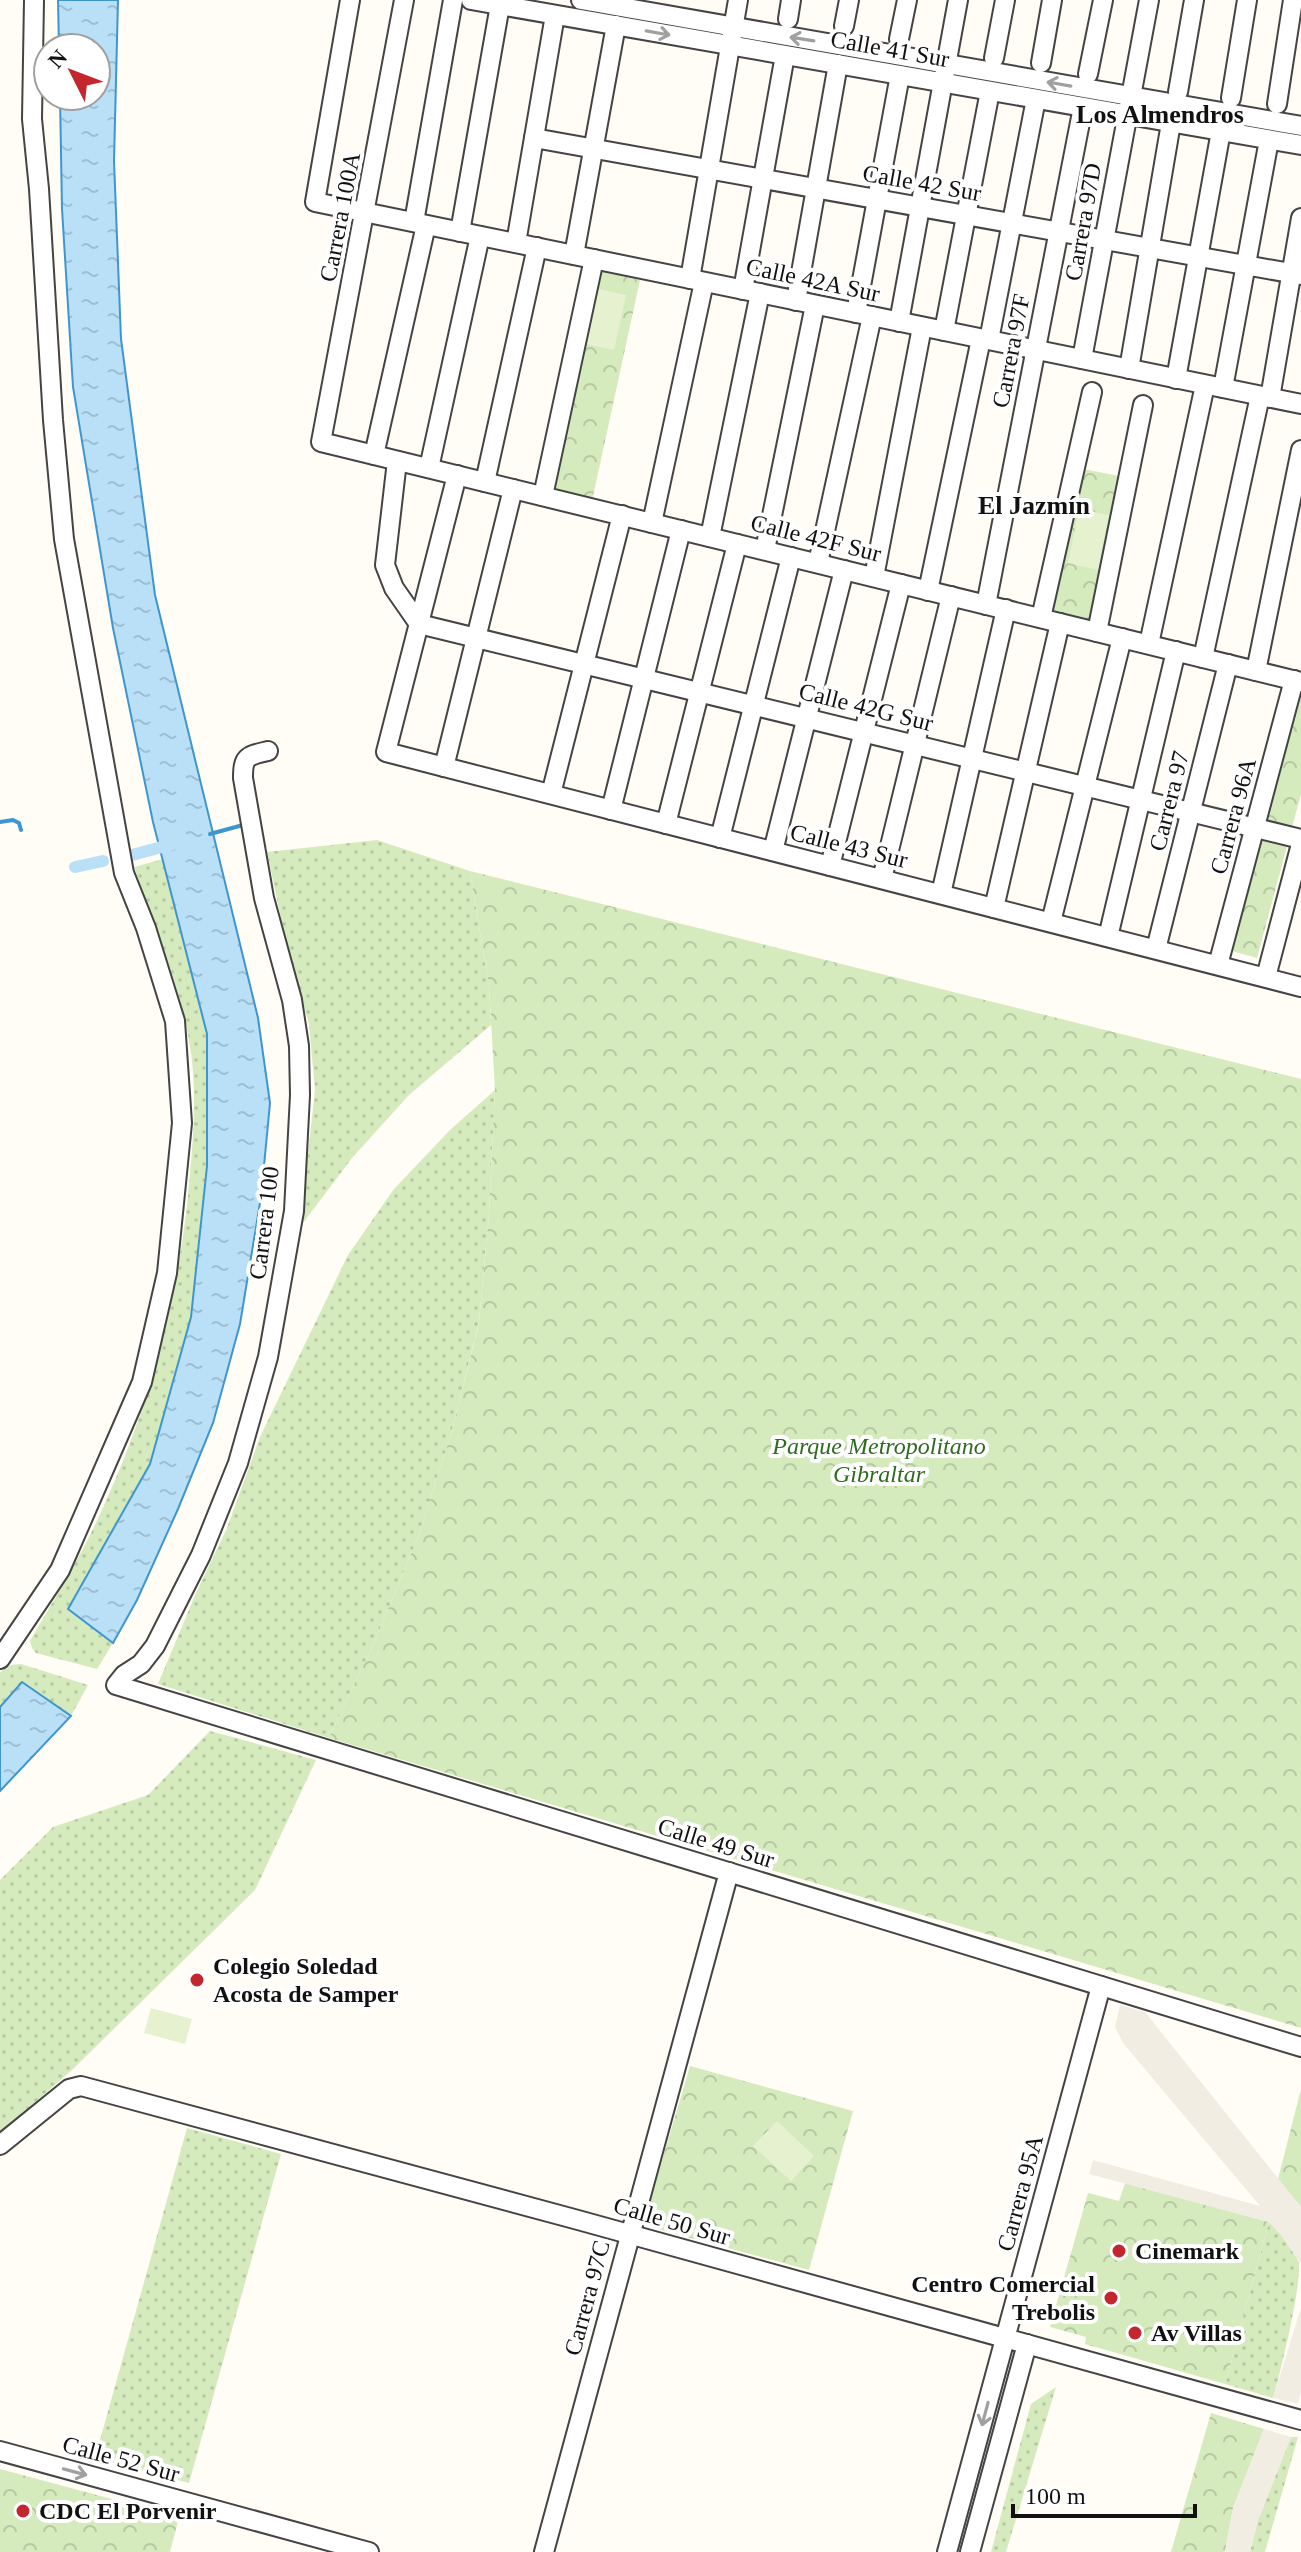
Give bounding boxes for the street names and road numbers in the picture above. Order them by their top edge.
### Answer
street label: Calle 41 Sur [829,26,951,72]
street label: Carrera 100A [315,149,365,284]
street label: Calle 42 Sur [861,160,983,206]
street label: Carrera 97D [1060,161,1106,283]
street label: Calle 42A Sur [744,253,882,307]
street label: Carrera 97F [987,292,1035,410]
street label: Calle 42F Sur [748,509,884,567]
street label: Calle 42G Sur [796,678,936,736]
street label: Carrera 97 [1144,748,1194,854]
street label: Carrera 96A [1205,754,1261,877]
street label: Calle 43 Sur [788,819,910,873]
street label: Carrera 100 [244,1165,284,1281]
street label: Calle 49 Sur [655,1813,777,1873]
street label: Carrera 95A [992,2131,1048,2254]
street label: Calle 50 Sur [611,2192,733,2250]
street label: Carrera 97C [559,2238,615,2358]
street label: Calle 52 Sur [60,2431,182,2487]

